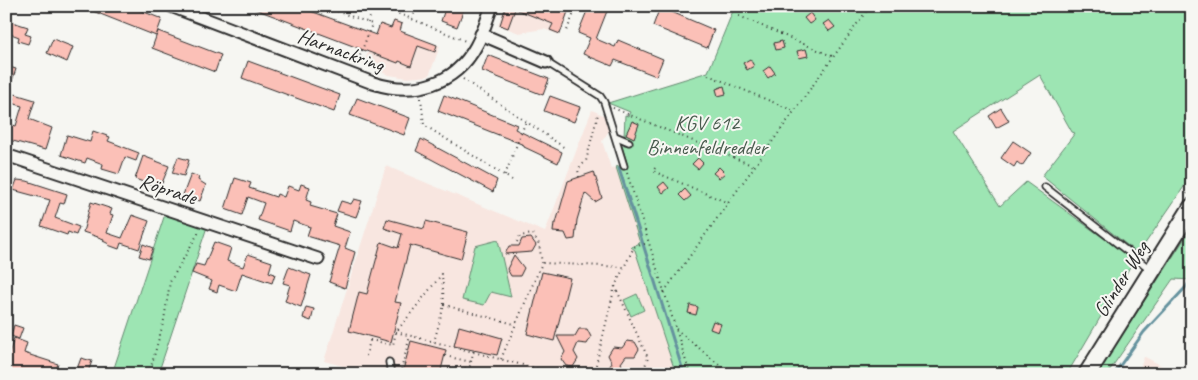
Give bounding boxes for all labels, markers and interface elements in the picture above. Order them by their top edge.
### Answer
street label: Harnackring [294,22,389,78]
park label: KGV 612 Binnenfeldredder [647,110,770,160]
street label: Röprade [136,168,201,211]
street label: Glinder Weg [1088,235,1155,322]

